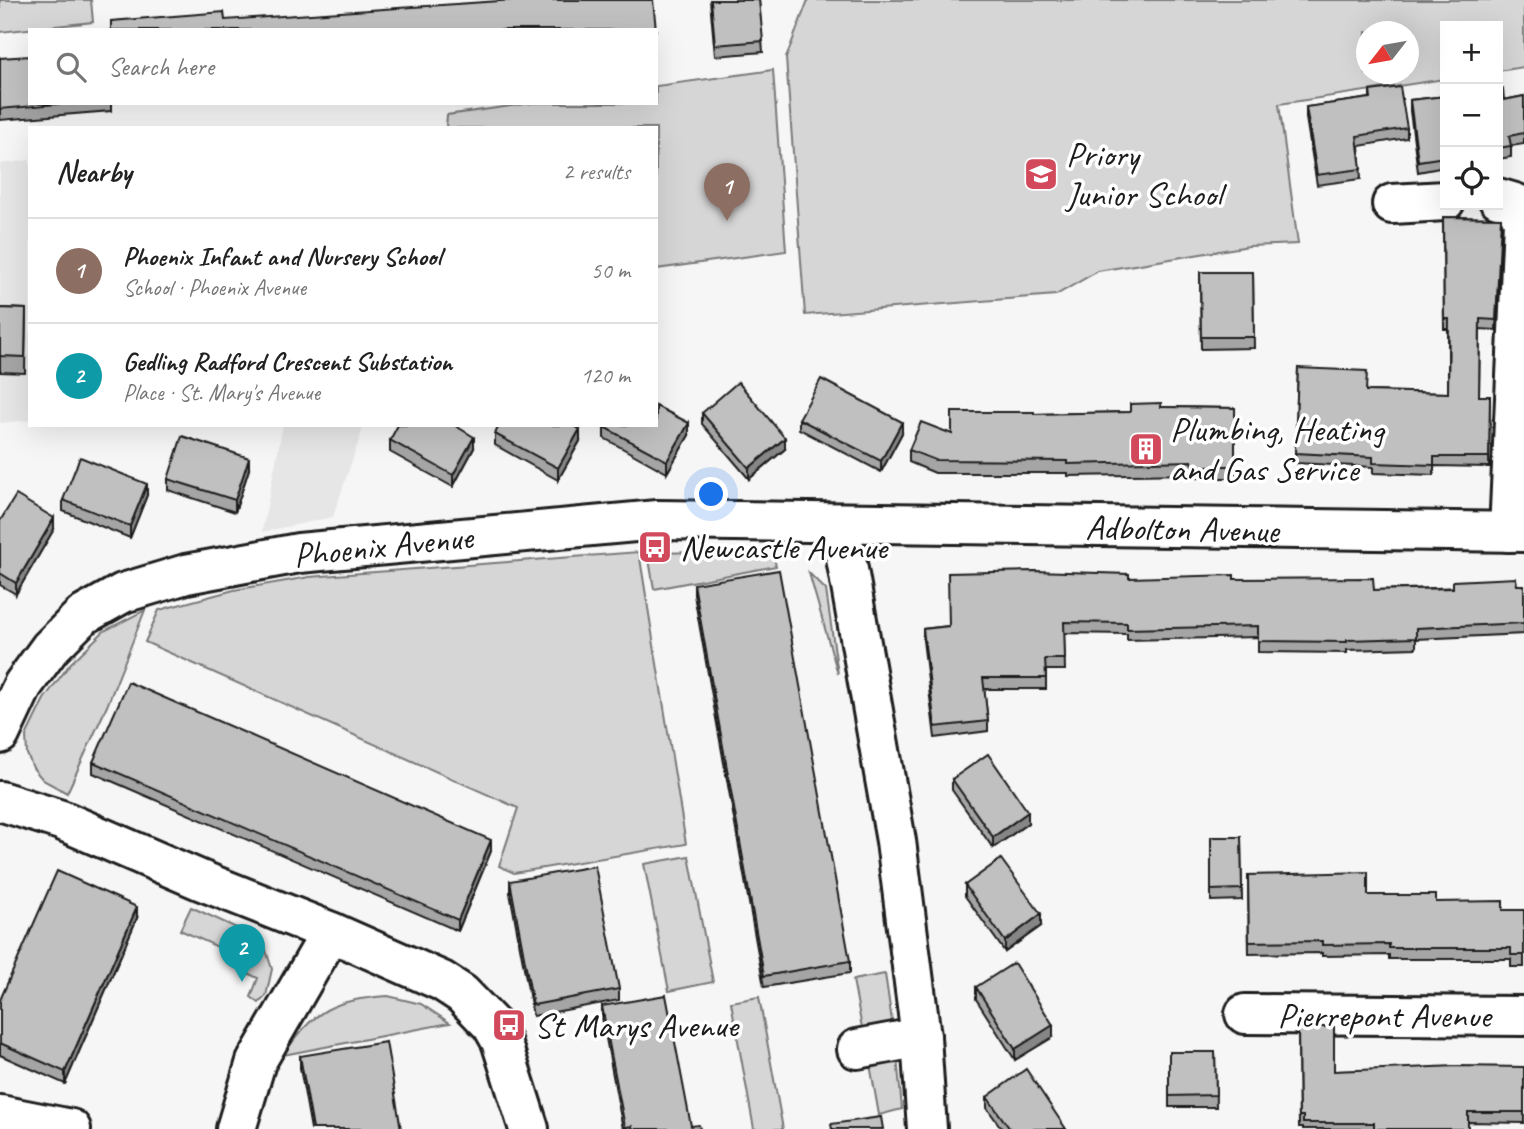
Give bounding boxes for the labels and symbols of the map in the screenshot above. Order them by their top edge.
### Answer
north arrow [1356,21,1419,84]
place label: Priory Junior School [1064,132,1228,217]
school or university icon: Priory Junior School [1022,155,1060,193]
pin: 1 [704,163,750,221]
place label: Plumbing, Heating and Gas Service [1170,407,1386,492]
building icon: Plumbing, Heating and Gas Service [1127,430,1165,468]
your location [694,477,728,511]
street label: Adbolton Avenue [1085,505,1282,553]
street label: Phoenix Avenue [291,514,477,578]
place label: Newcastle Avenue [680,525,890,570]
bus stop icon: Newcastle Avenue [636,528,674,566]
pin: 2 [219,924,265,982]
street label: Pierrepont Avenue [1277,993,1493,1038]
place label: St Marys Avenue [534,1003,740,1048]
bus stop icon: St Marys Avenue [490,1006,528,1044]

